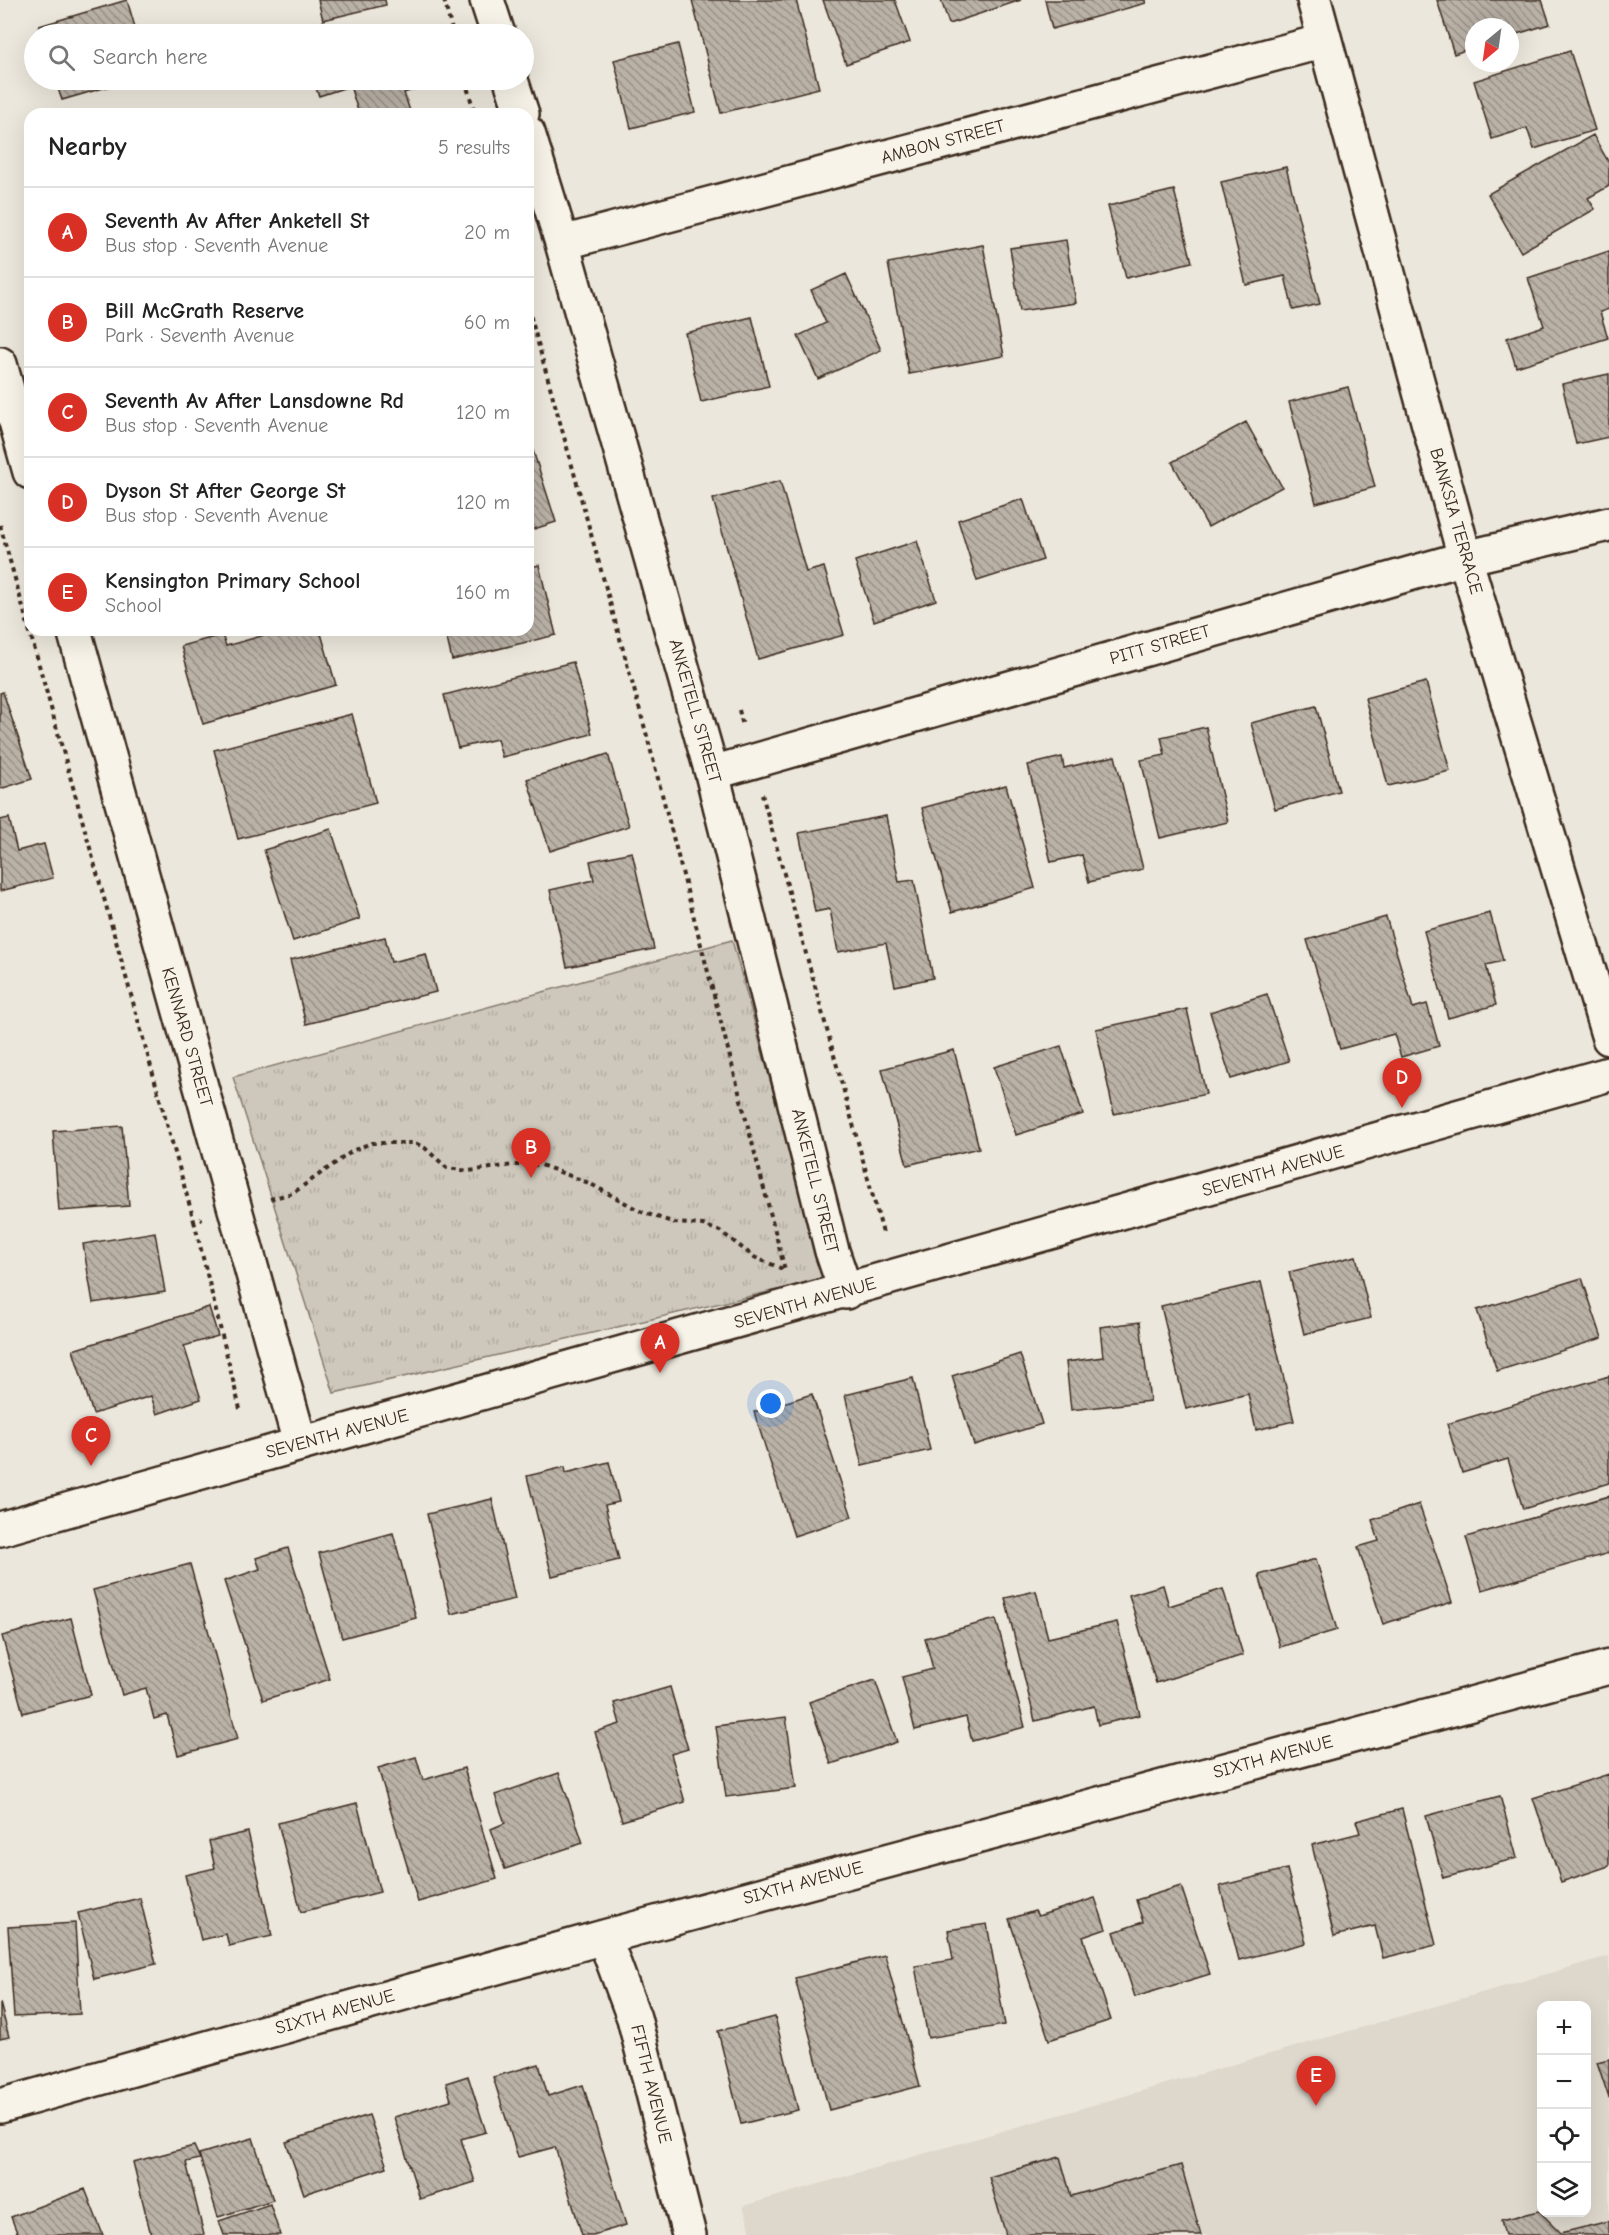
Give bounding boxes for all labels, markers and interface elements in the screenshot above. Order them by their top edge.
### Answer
north arrow [1465,18,1519,72]
search box [24,24,534,90]
icon: search [45,41,78,74]
text: Search here [93,44,208,70]
street label: AMBON STREET [879,115,1008,169]
text: Nearby [48,132,127,162]
text: 5 results [438,136,510,159]
text: Seventh Av After Anketell St [105,208,369,234]
text: A [62,221,73,244]
text: 20 m [464,221,510,244]
text: Bus stop · Seventh Avenue [105,234,328,257]
text: Bill McGrath Reserve [105,298,304,324]
text: B [61,311,74,334]
text: 60 m [464,311,510,334]
text: Park · Seventh Avenue [105,324,294,347]
text: Seventh Av After Lansdowne Rd [105,388,404,414]
text: C [61,401,74,424]
text: 120 m [456,401,510,424]
text: Bus stop · Seventh Avenue [105,414,328,437]
street label: BANKSIA TERRACE [1425,446,1487,597]
text: Dyson St After George St [105,478,346,504]
text: D [61,491,74,514]
text: 120 m [456,491,510,514]
text: Bus stop · Seventh Avenue [105,504,328,527]
text: Kensington Primary School [105,568,360,594]
text: E [62,581,73,604]
text: 160 m [456,581,510,604]
text: School [105,594,162,617]
street label: PITT STREET [1107,620,1213,669]
street label: ANKETELL STREET [664,637,726,786]
street label: KENNARD STREET [157,965,217,1110]
pin: D [1382,1058,1422,1108]
street label: ANKETELL STREET [787,1106,843,1256]
pin: B [512,1128,550,1178]
street label: SEVENTH AVENUE [1200,1141,1347,1201]
street label: SEVENTH AVENUE [732,1273,879,1333]
pin: A [640,1324,680,1373]
your location [756,1389,785,1418]
street label: SEVENTH AVENUE [263,1405,411,1463]
pin: C [72,1416,110,1466]
street label: SIXTH AVENUE [1211,1731,1335,1783]
street label: SIXTH AVENUE [741,1857,865,1909]
street label: SIXTH AVENUE [273,1985,397,2039]
map controls [1537,2001,1591,2217]
button: + [1537,2001,1591,2055]
street label: FIFTH AVENUE [626,2022,676,2146]
button: − [1537,2055,1591,2109]
pin: E [1296,2056,1336,2106]
button: locate [1537,2109,1591,2163]
button: layers [1537,2163,1591,2217]

